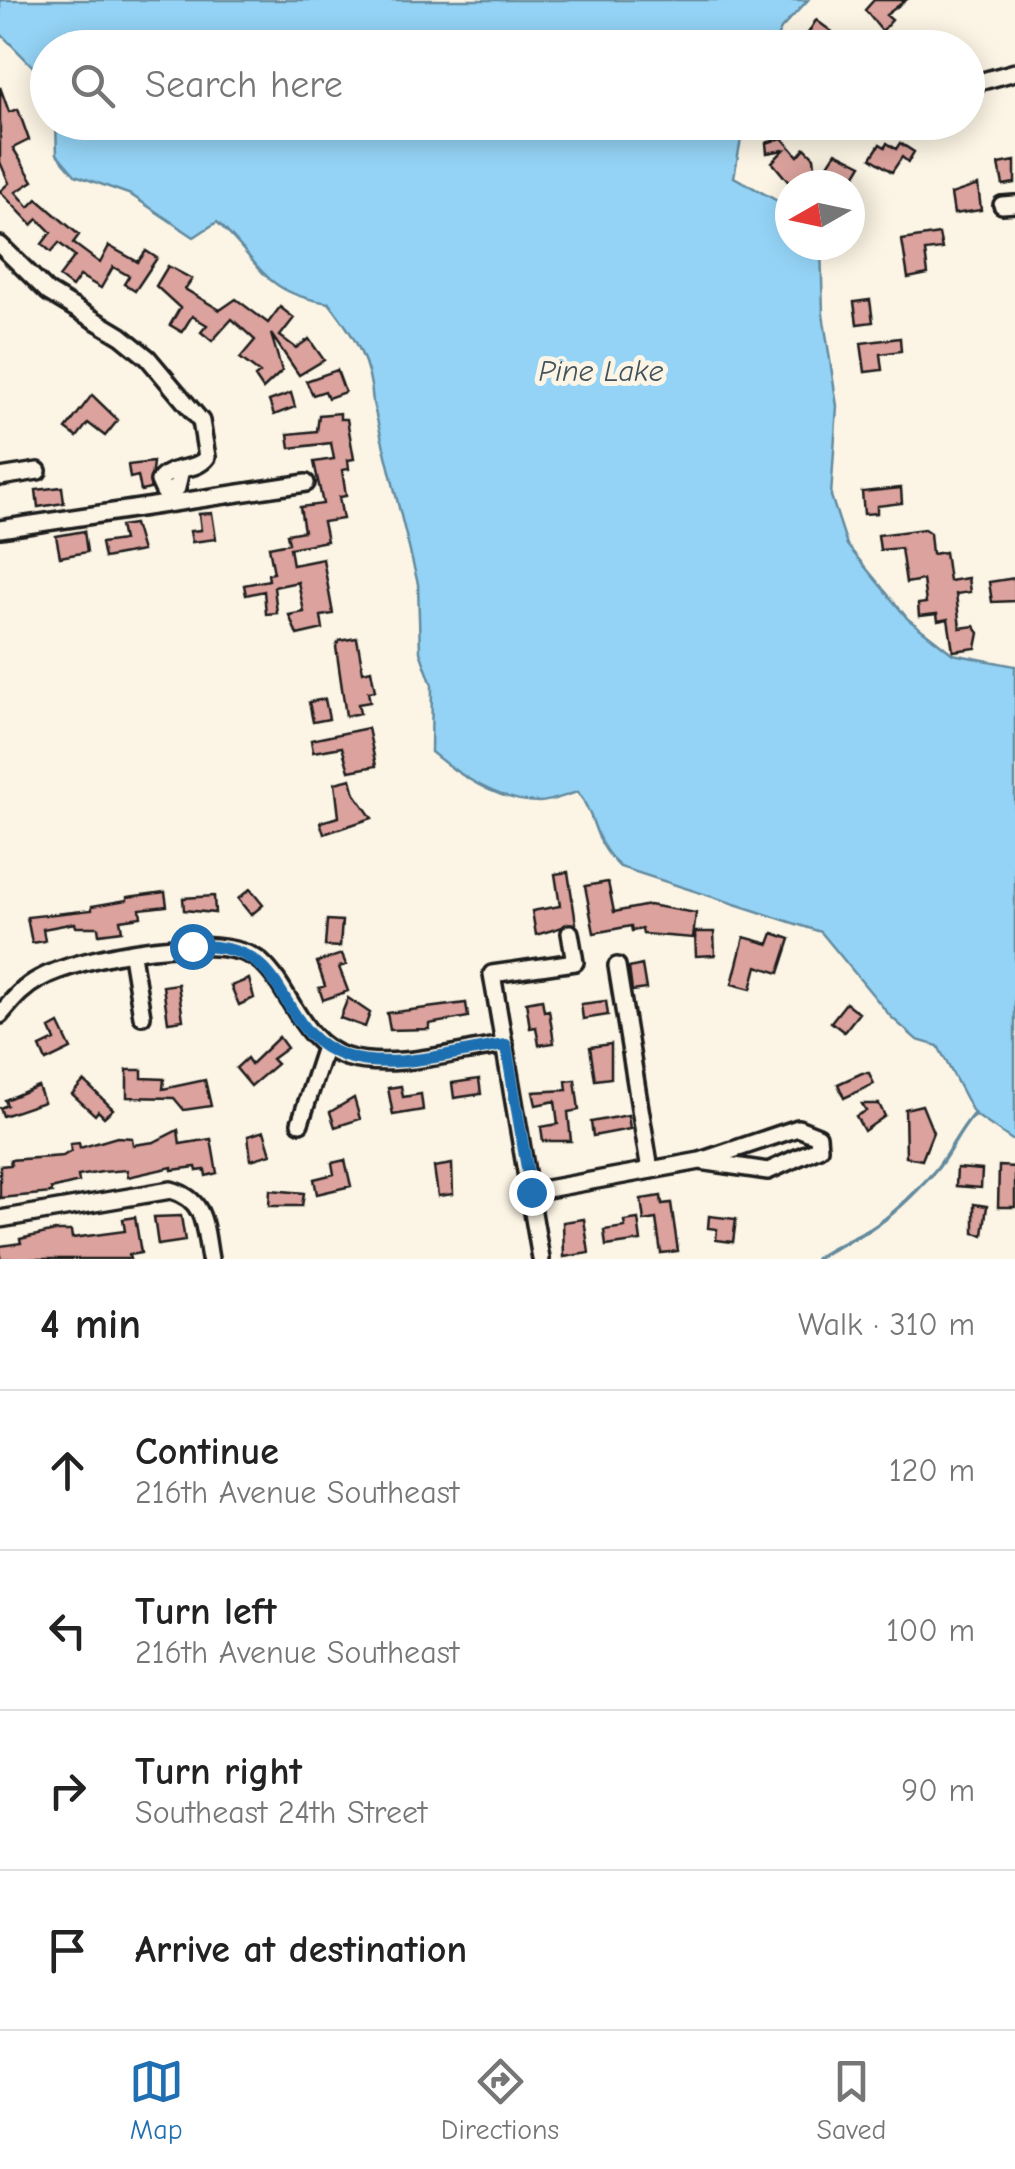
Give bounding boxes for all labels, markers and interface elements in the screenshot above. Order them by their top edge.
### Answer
search box [30,30,985,140]
icon: search [65,58,120,113]
text: Search here [145,63,343,107]
north arrow [775,170,865,260]
water label: Pine Lake [538,354,664,389]
route start [170,924,216,970]
route end [509,1170,555,1216]
text: 4 min [40,1300,141,1349]
text: Walk · 310 m [798,1306,975,1343]
text: Continue [135,1430,279,1474]
icon: ahead [40,1443,95,1498]
text: 120 m [889,1452,975,1489]
text: 216th Avenue Southeast [135,1474,459,1511]
text: Turn left [135,1590,276,1634]
icon: left [40,1603,95,1658]
text: 100 m [886,1612,975,1649]
text: 216th Avenue Southeast [135,1634,459,1671]
text: Turn right [135,1750,302,1794]
icon: right [40,1763,95,1818]
text: 90 m [901,1772,975,1809]
text: Southeast 24th Street [135,1794,427,1831]
icon: arrive [40,1923,95,1978]
text: Arrive at destination [135,1928,467,1972]
tab: Map [129,2054,184,2146]
tab: Directions [441,2054,559,2146]
tab: Saved [816,2054,886,2146]

